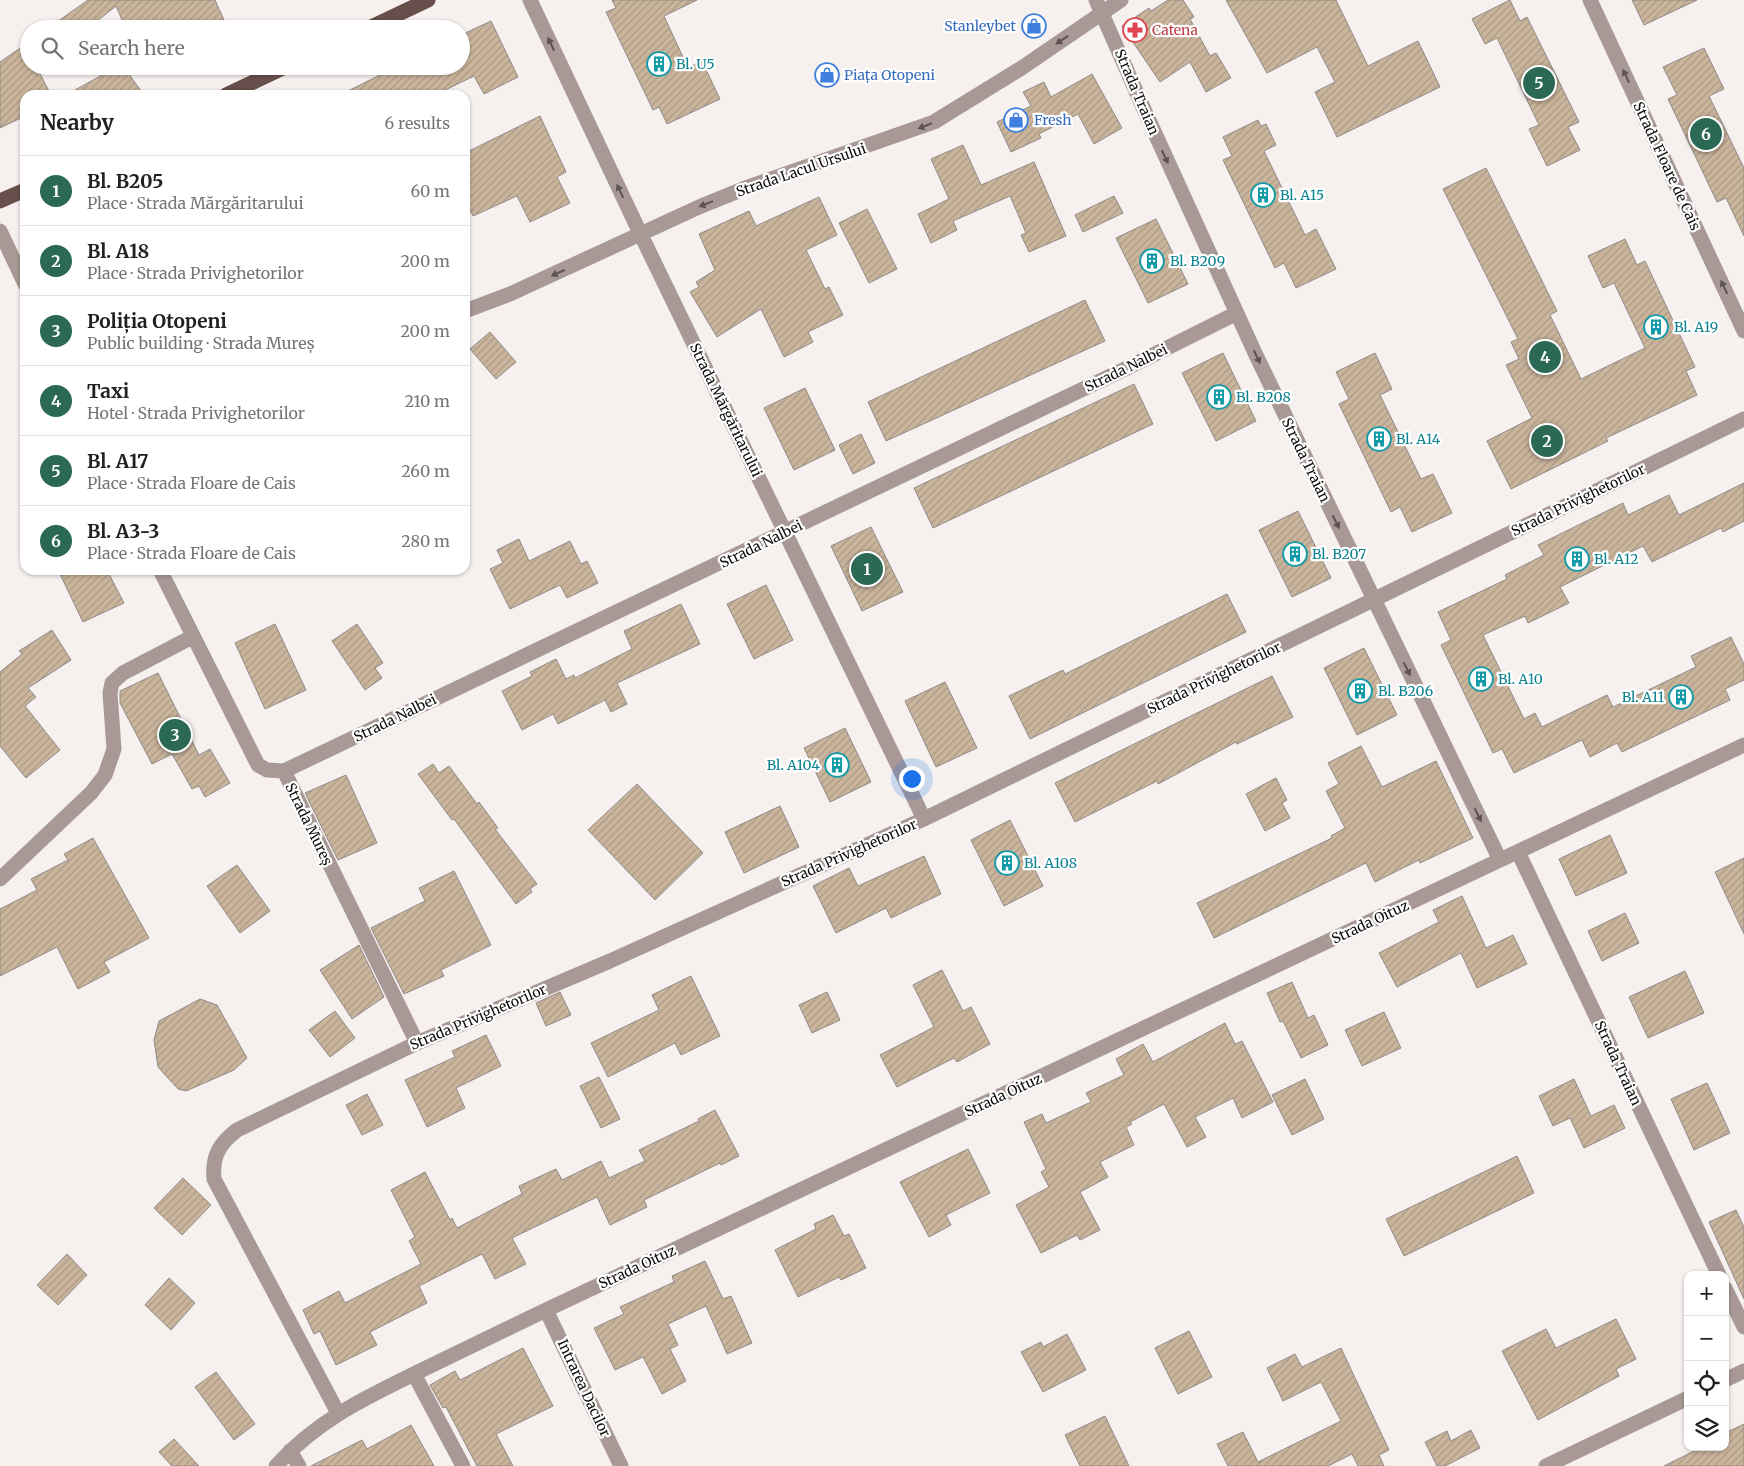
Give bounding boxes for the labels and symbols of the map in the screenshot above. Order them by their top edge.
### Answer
shop icon: Stanleybet [1021,13,1047,39]
place label: Stanleybet [944,17,1017,35]
pharmacy icon: Catena [1122,17,1148,43]
place label: Catena [1152,21,1198,39]
one-way arrow [1056,36,1069,45]
one-way arrow [546,37,554,51]
street label: Strada Traian [1111,46,1163,138]
building icon: Bl. U5 [646,51,672,77]
place label: Bl. U5 [676,55,715,73]
shop icon: Piața Otopeni [814,62,840,88]
pin: 5 [1523,64,1555,102]
place label: Piața Otopeni [844,66,936,84]
one-way arrow [1622,69,1630,83]
street label: Strada Floare de Cais [1629,99,1705,233]
shop icon: Fresh [1003,107,1029,133]
place label: Fresh [1034,111,1071,129]
pin: 6 [1690,115,1722,153]
one-way arrow [917,123,932,130]
street label: Strada Lacul Ursului [734,139,869,201]
one-way arrow [1161,150,1169,164]
building icon: Bl. A15 [1250,182,1276,208]
one-way arrow [616,184,624,198]
place label: Bl. A15 [1280,186,1324,204]
one-way arrow [699,201,713,209]
building icon: Bl. B209 [1139,248,1165,274]
place label: Bl. B209 [1170,252,1225,270]
one-way arrow [551,269,565,277]
one-way arrow [1719,280,1727,294]
building icon: Bl. A19 [1643,314,1669,340]
place label: Bl. A19 [1674,318,1718,336]
pin: 4 [1529,338,1561,376]
street label: Strada Mărgăritarului [686,340,766,480]
street label: Strada Nalbei [1082,340,1171,396]
one-way arrow [1253,350,1261,365]
building icon: Bl. B208 [1206,384,1232,410]
place label: Bl. B208 [1236,388,1291,406]
street label: Strada Traian [1278,415,1334,505]
pin: 2 [1531,422,1563,460]
building icon: Bl. A14 [1366,426,1392,452]
place label: Bl. A14 [1396,430,1441,448]
street label: Strada Privighetorilor [1508,460,1648,540]
one-way arrow [1332,515,1340,529]
street label: Strada Nalbei [717,516,806,572]
building icon: Bl. B207 [1282,541,1308,567]
place label: Bl. B207 [1312,545,1366,563]
building icon: Bl. A12 [1564,546,1590,572]
pin: 1 [851,550,883,588]
place label: Bl. A12 [1594,550,1639,568]
street label: Strada Privighetorilor [1144,638,1284,718]
one-way arrow [1403,661,1411,676]
building icon: Bl. A10 [1468,666,1494,692]
place label: Bl. A10 [1498,670,1543,688]
building icon: Bl. B206 [1347,678,1373,704]
place label: Bl. B206 [1378,682,1433,700]
building icon: Bl. A11 [1668,684,1694,710]
place label: Bl. A11 [1622,688,1664,706]
street label: Strada Nalbei [351,690,440,746]
pin: 3 [159,716,191,754]
building icon: Bl. A104 [824,752,850,778]
place label: Bl. A104 [767,756,820,774]
your location [899,766,925,792]
street label: Strada Mureș [281,780,337,868]
one-way arrow [1474,808,1482,822]
street label: Strada Privighetorilor [778,815,920,891]
building icon: Bl. A108 [994,850,1020,876]
place label: Bl. A108 [1024,854,1077,872]
street label: Strada Oituz [1329,896,1412,948]
street label: Strada Privighetorilor [407,980,549,1054]
street label: Strada Traian [1591,1018,1645,1108]
street label: Strada Oituz [962,1069,1045,1121]
street label: Strada Oituz [596,1241,679,1293]
street label: Intrarea Dacilor [554,1336,614,1440]

